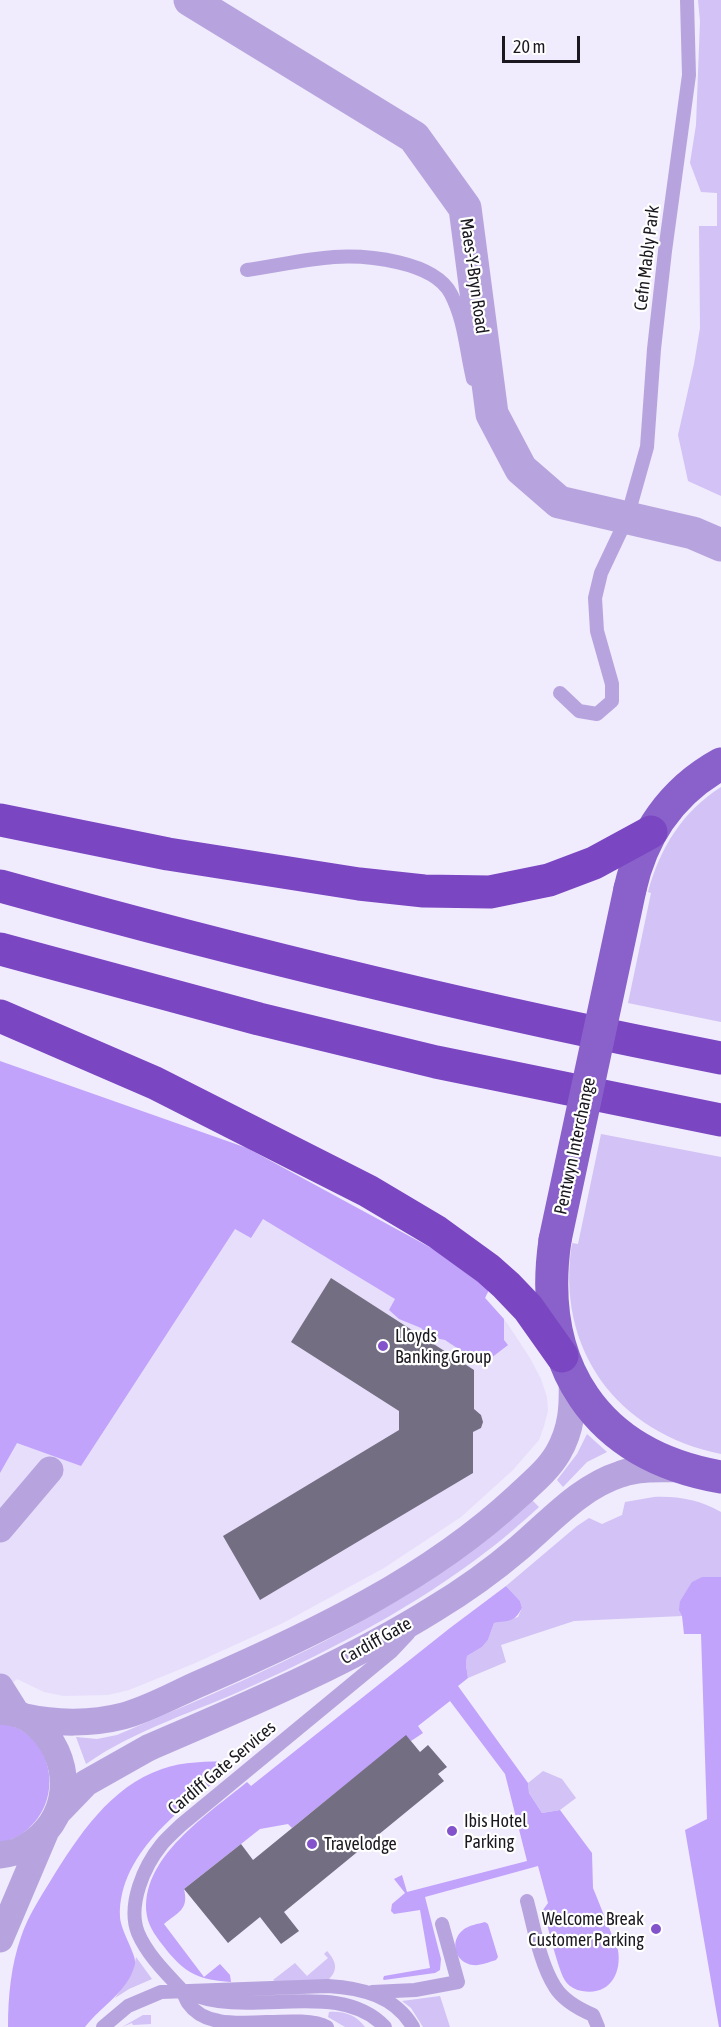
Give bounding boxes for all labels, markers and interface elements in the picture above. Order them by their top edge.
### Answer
scale bar [505,24,583,62]
text: 20 m [513,36,545,57]
street label: Cefn Mably Park [630,204,664,312]
street label: Maes-Y-Bryn Road [455,217,493,335]
street label: Pentwyn Interchange [550,1075,600,1217]
place label: Lloyds Banking Group [395,1325,492,1368]
marker: Lloyds Banking Group [376,1339,390,1353]
street label: Cardiff Gate [337,1613,415,1669]
street label: Cardiff Gate Services [164,1717,280,1819]
place label: Ibis Hotel Parking [464,1810,527,1852]
marker: Ibis Hotel Parking [445,1824,459,1838]
place label: Travelodge [324,1833,397,1855]
marker: Travelodge [305,1837,319,1851]
place label: Welcome Break Customer Parking [528,1908,644,1950]
marker: Welcome Break Customer Parking [649,1922,663,1936]

